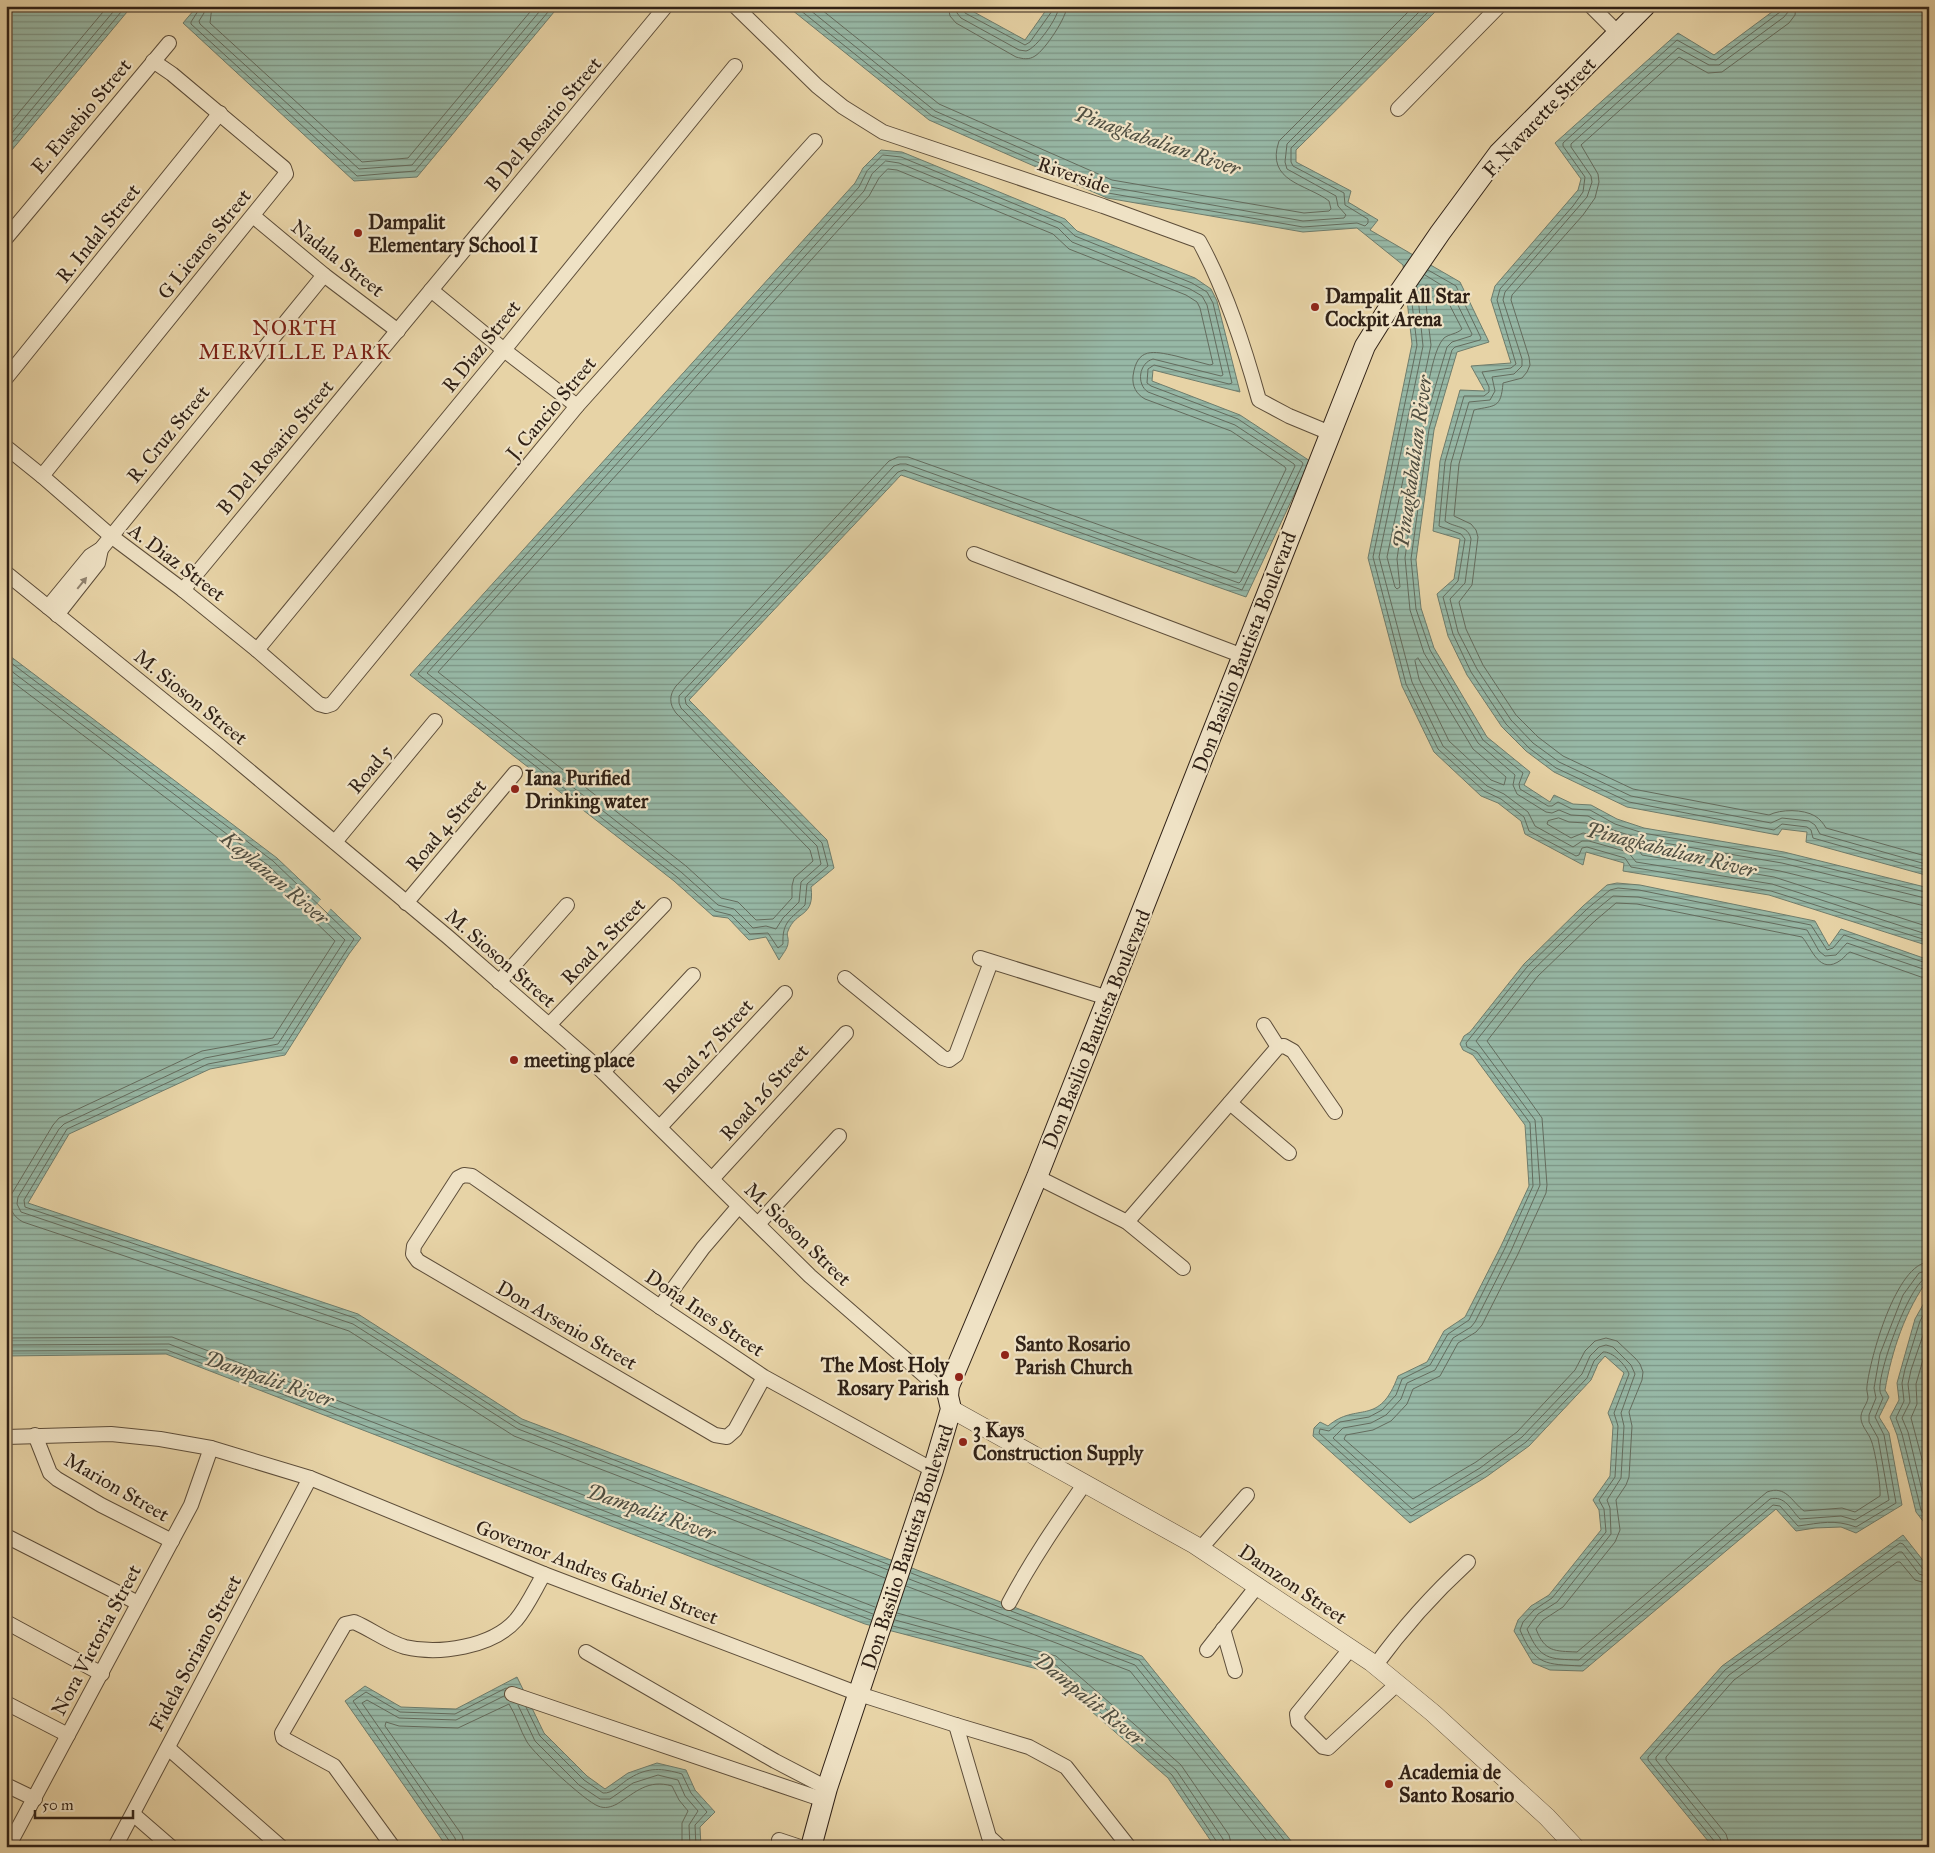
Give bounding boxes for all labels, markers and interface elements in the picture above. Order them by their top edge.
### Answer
street label: B Del Rosario Street [480,52,606,196]
street label: F. Navarette Street [1477,52,1601,182]
street label: E. Eusebio Street [26,54,136,178]
water label: Pinagkabalian River [1070,100,1245,182]
street label: Riverside [1034,151,1114,199]
street label: R. Indal Street [51,179,145,287]
street label: G Licaros Street [152,184,256,304]
place label: Dampalit Elementary School I [368,210,539,258]
street label: Nadala Street [287,214,389,302]
marker: Dampalit Elementary School I [352,227,364,239]
place label: Dampalit All Star Cockpit Arena [1325,284,1470,332]
street label: R Diaz Street [437,295,525,397]
marker: Dampalit All Star Cockpit Arena [1309,301,1321,313]
district label: NORTH MERVILLE PARK [199,315,391,365]
street label: J. Cancio Street [500,352,602,467]
water label: Pinagkabalian River [1388,373,1438,550]
street label: B Del Rosario Street [212,375,338,519]
street label: R. Cruz Street [122,381,214,487]
street label: A. Diaz Street [123,517,230,606]
street label: Don Basilio Bautista Boulevard [1187,528,1301,776]
one-way arrow [76,577,87,590]
street label: M. Sioson Street [130,644,252,750]
street label: Road 5 [343,740,397,798]
place label: Iana Purified Drinking water [525,766,649,814]
street label: Road 4 Street [401,774,491,876]
marker: Iana Purified Drinking water [509,783,521,795]
water label: Pinagkabalian River [1583,816,1760,884]
water label: Kaylanan River [215,825,335,932]
street label: Road 2 Street [556,893,650,989]
street label: M. Sioson Street [441,903,561,1013]
street label: Don Basilio Bautista Boulevard [1037,906,1155,1152]
street label: Road 27 Street [658,994,758,1098]
street label: Road 26 Street [715,1039,813,1145]
place label: meeting place [523,1048,636,1073]
marker: meeting place [508,1054,520,1066]
street label: M. Sioson Street [740,1177,856,1291]
street label: Doña Ines Street [641,1264,769,1362]
street label: Don Arsenio Street [493,1275,641,1375]
place label: Santo Rosario Parish Church [1015,1332,1133,1379]
water label: Dampalit River [201,1345,338,1414]
marker: Santo Rosario Parish Church [999,1349,1011,1361]
place label: The Most Holy Rosary Parish [820,1353,951,1401]
marker: The Most Holy Rosary Parish [953,1371,965,1383]
place label: 3 Kays Construction Supply [973,1418,1145,1466]
street label: Don Basilio Bautista Boulevard [856,1421,958,1673]
marker: 3 Kays Construction Supply [957,1436,969,1448]
street label: Marion Street [60,1447,174,1527]
water label: Dampalit River [583,1478,720,1547]
street label: Governor Andres Gabriel Street [472,1515,722,1629]
street label: Damzon Street [1234,1539,1352,1629]
street label: Nora Victoria Street [46,1560,146,1720]
street label: Fidela Soriano Street [144,1571,246,1735]
water label: Dampalit River [1028,1646,1151,1752]
place label: Academia de Santo Rosario [1397,1760,1514,1807]
marker: Academia de Santo Rosario [1383,1778,1395,1790]
scale bar [35,1788,132,1820]
text: 50 m [42,1796,74,1814]

